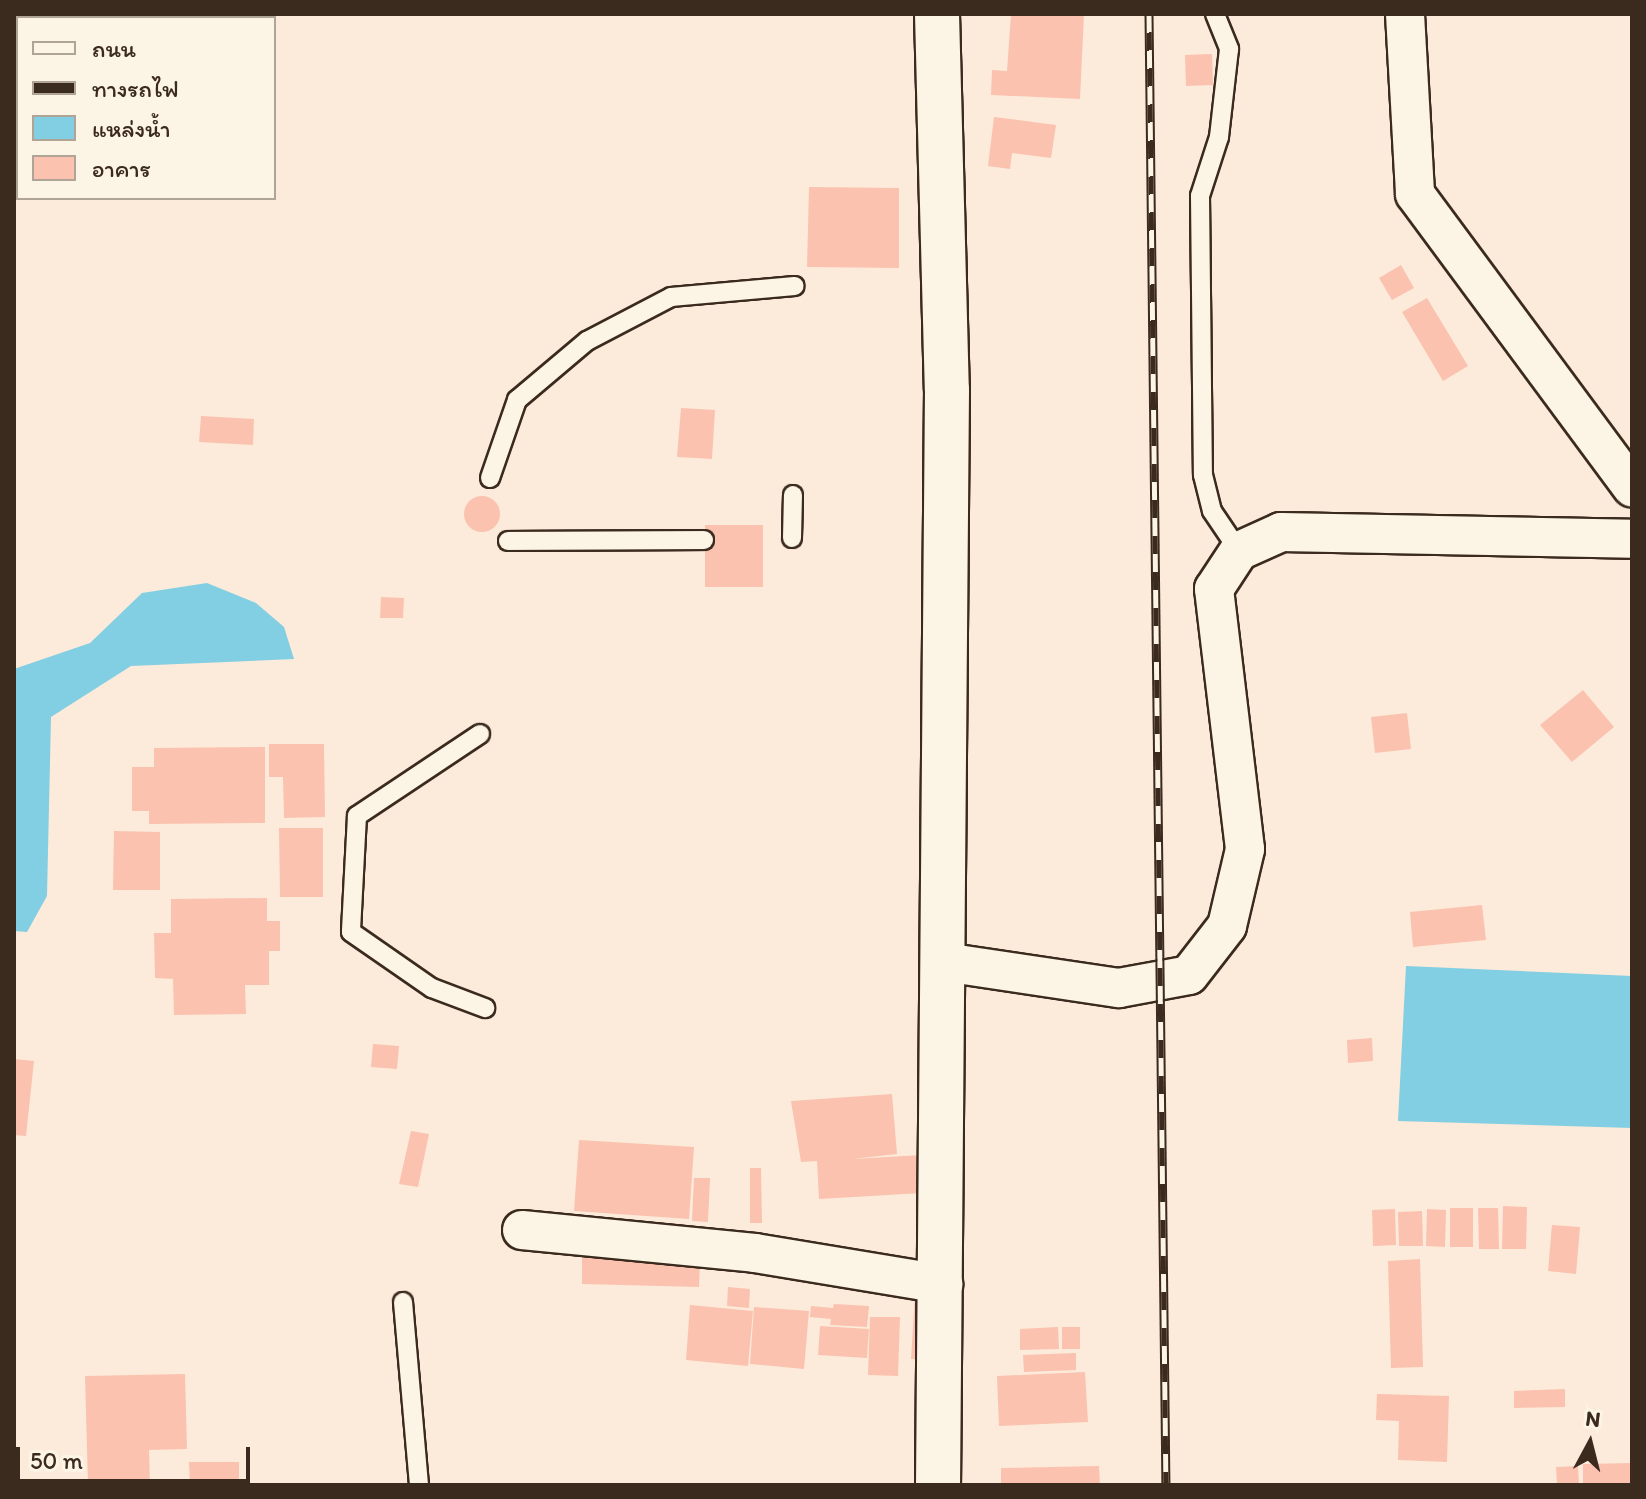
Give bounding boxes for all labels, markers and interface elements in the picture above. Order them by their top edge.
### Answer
legend [16,16,276,200]
text: ถนน [92,34,136,63]
text: ทางรถไฟ [92,74,179,103]
text: แหล่งน้ำ [92,114,171,143]
text: อาคาร [92,154,151,183]
north arrow [1550,1403,1630,1483]
text: N [1584,1404,1602,1433]
scale bar [20,1431,254,1481]
text: 50 m [30,1446,83,1475]

